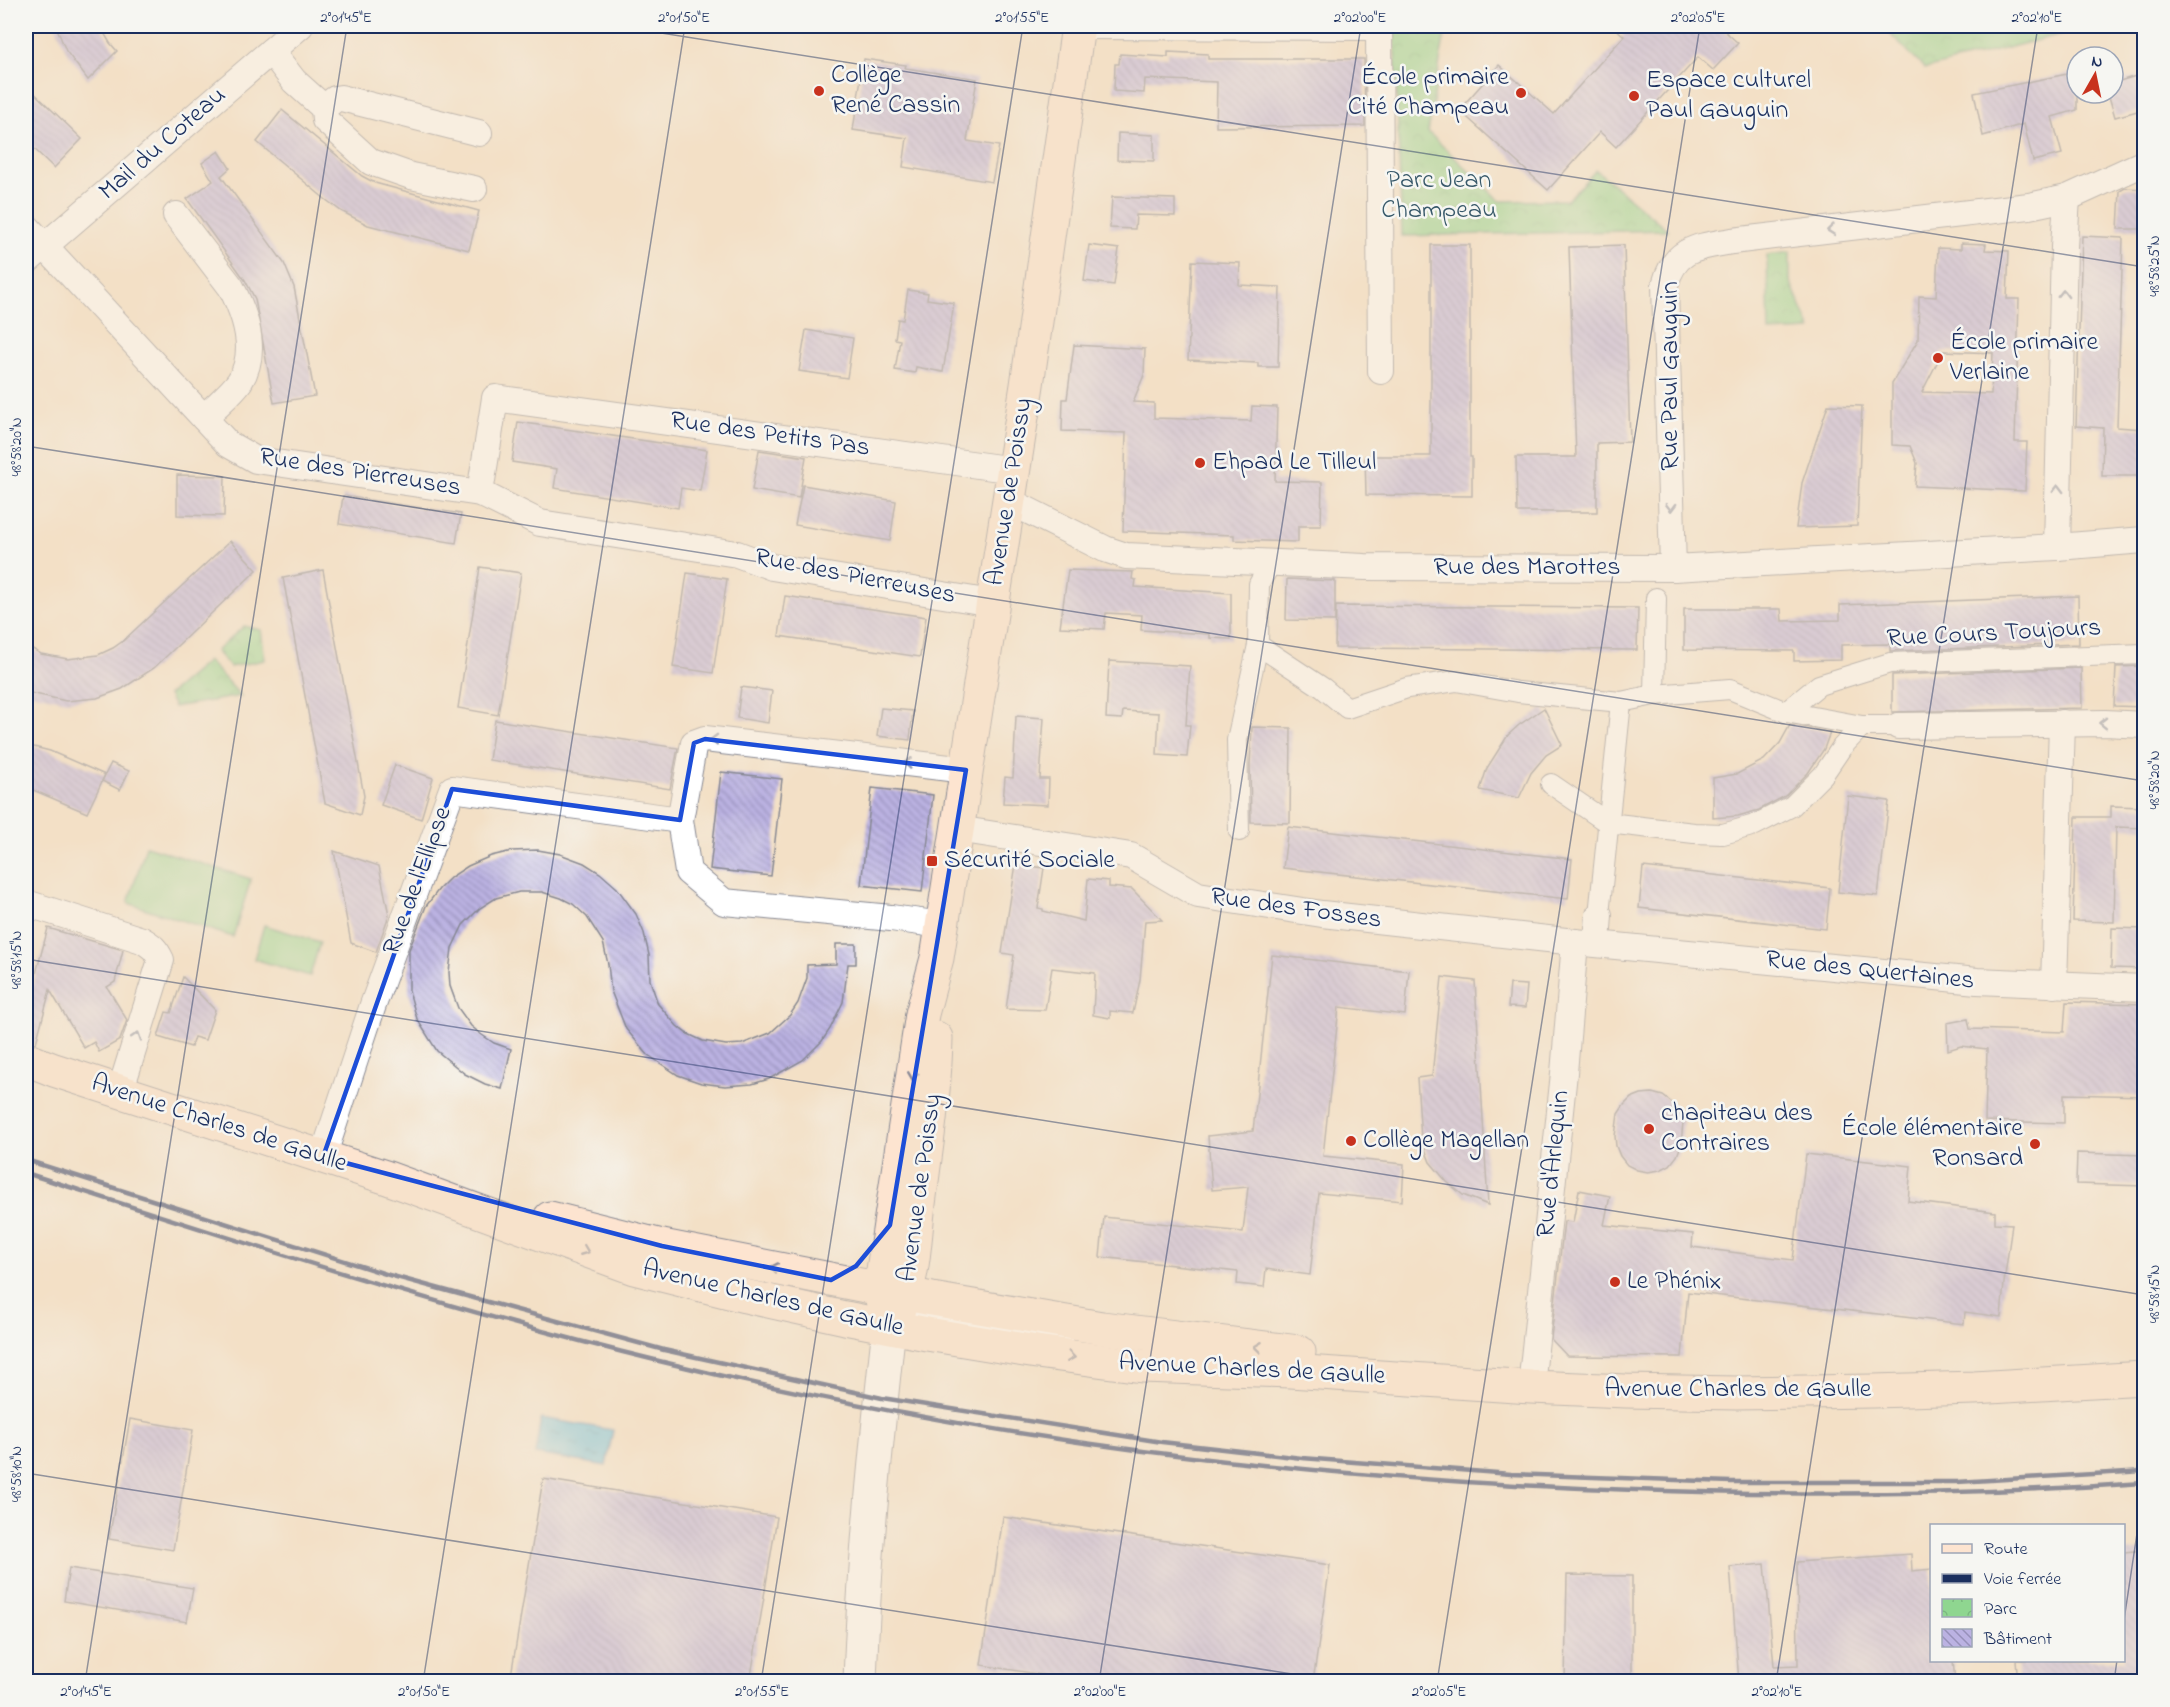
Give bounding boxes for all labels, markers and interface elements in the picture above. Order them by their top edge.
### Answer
text: 2°01'45"E [320,7,372,29]
text: 2°01'50"E [658,7,710,29]
text: 2°01'55"E [995,7,1049,29]
text: 2°02'00"E [1334,7,1386,29]
text: 2°02'05"E [1671,7,1725,29]
text: 2°02'10"E [2012,7,2062,29]
north arrow [2065,45,2125,105]
text: N [2090,49,2104,75]
place label: Collège René Cassin [831,57,960,125]
place label: École primaire Cité Champeau [1348,59,1509,127]
place label: Espace culturel Paul Gauguin [1646,62,1811,130]
street label: Mail du Coteau [91,78,235,210]
marker: Collège René Cassin [812,84,826,98]
marker: École primaire Cité Champeau [1514,86,1528,100]
marker: Espace culturel Paul Gauguin [1627,89,1641,103]
park label: Parc Jean Champeau [1381,162,1497,230]
one-way arrow [1827,223,1836,235]
text: 48°58'25"N [2144,235,2166,297]
street label: Rue Paul Gauguin [1652,281,1690,471]
one-way arrow [2057,289,2069,298]
place label: École primaire Verlaine [1949,324,2098,392]
marker: École primaire Verlaine [1931,351,1945,365]
street label: Avenue de Poissy [976,395,1044,589]
street label: Rue des Petits Pas [668,402,872,468]
text: 48°58'20"N [6,417,28,477]
street label: Rue des Pierreuses [256,438,464,508]
place label: Ehpad Le Tilleul [1212,444,1376,482]
marker: Ehpad Le Tilleul [1193,456,1207,470]
one-way arrow [2052,484,2065,493]
one-way arrow [1665,503,1677,512]
street label: Rue des Pierreuses [751,539,959,615]
street label: Rue des Marottes [1433,549,1621,587]
street label: Rue Cours Toujours [1886,609,2102,659]
one-way arrow [2099,717,2108,730]
one-way arrow [710,733,719,746]
text: 48°58'20"N [2144,750,2166,810]
one-way arrow [903,757,913,770]
street label: Rue de l'Ellipse [374,801,463,960]
place label: Sécurité Sociale [944,842,1115,880]
marker: Sécurité Sociale [925,854,939,868]
street label: Rue des Fosses [1208,878,1384,940]
text: 48°58'15"N [6,931,28,989]
street label: Rue des Quertaines [1764,941,1976,1001]
one-way arrow [130,1031,142,1042]
street label: Avenue Charles de Gaulle [86,1065,352,1183]
one-way arrow [907,1072,919,1081]
street label: Rue d'Arlequin [1527,1088,1581,1240]
street label: Avenue de Poissy [889,1091,953,1285]
place label: chapiteau des Contraires [1661,1095,1813,1163]
place label: École élémentaire Ronsard [1841,1110,2023,1178]
place label: Collège Magellan [1363,1122,1529,1160]
marker: chapiteau des Contraires [1642,1122,1656,1136]
marker: Collège Magellan [1344,1134,1358,1148]
marker: École élémentaire Ronsard [2028,1137,2042,1151]
one-way arrow [579,1244,590,1256]
street label: Avenue Charles de Gaulle [639,1250,908,1348]
one-way arrow [769,1262,779,1275]
place label: Le Phénix [1627,1263,1721,1301]
text: 48°58'15"N [2144,1265,2166,1323]
marker: Le Phénix [1608,1275,1622,1289]
one-way arrow [1253,1341,1262,1354]
street label: Avenue Charles de Gaulle [1118,1344,1387,1396]
one-way arrow [1066,1350,1075,1362]
street label: Avenue Charles de Gaulle [1605,1371,1872,1409]
text: 48°58'10"N [6,1446,28,1502]
legend [1930,1524,2125,1662]
text: Route [1984,1537,2029,1563]
text: Voie ferrée [1983,1567,2062,1593]
text: Parc [1984,1597,2017,1623]
text: Bâtiment [1983,1627,2052,1653]
text: 2°01'45"E [60,1681,112,1703]
text: 2°01'50"E [398,1681,450,1703]
text: 2°01'55"E [735,1681,789,1703]
text: 2°02'00"E [1074,1681,1126,1703]
text: 2°02'05"E [1412,1681,1466,1703]
text: 2°02'10"E [1752,1681,1802,1703]

